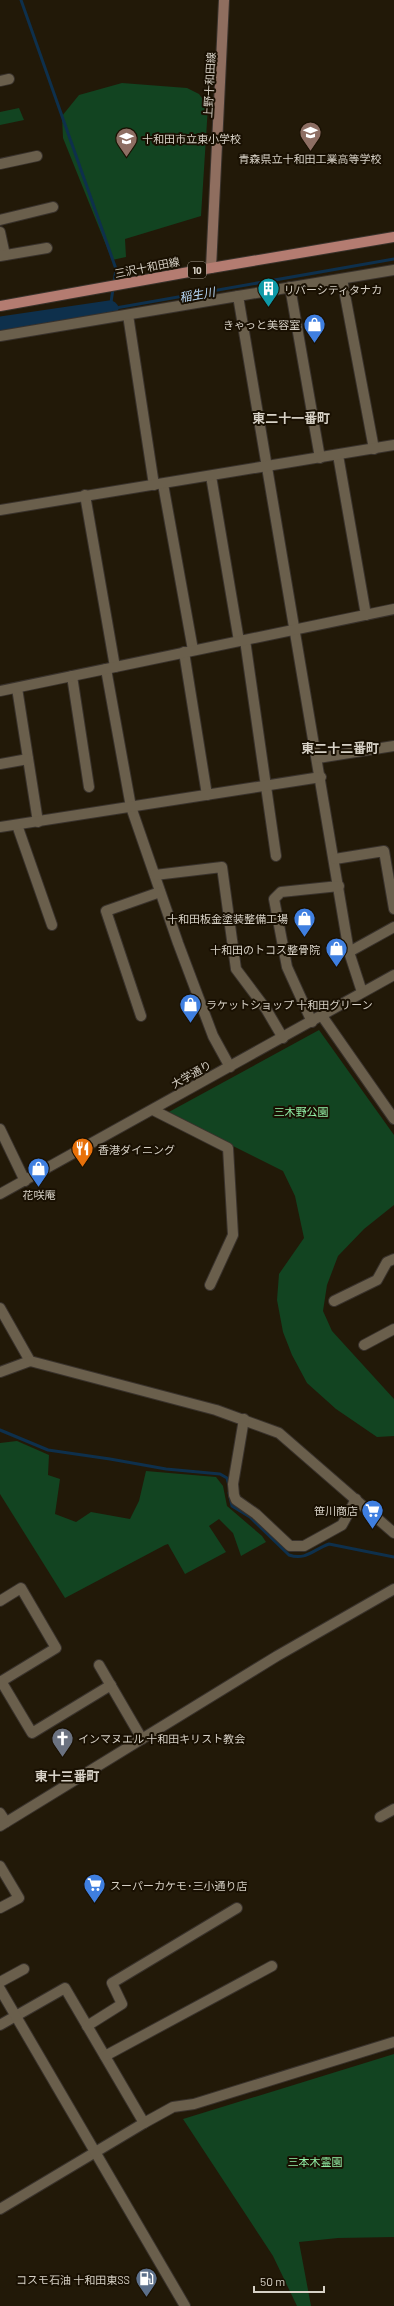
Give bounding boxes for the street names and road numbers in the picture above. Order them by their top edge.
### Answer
street label: 上野十和田線 [201,52,217,118]
street label: 三沢十和田線 [113,254,181,280]
road number: 10 [188,262,206,278]
street label: 大学通り [169,1058,213,1090]

